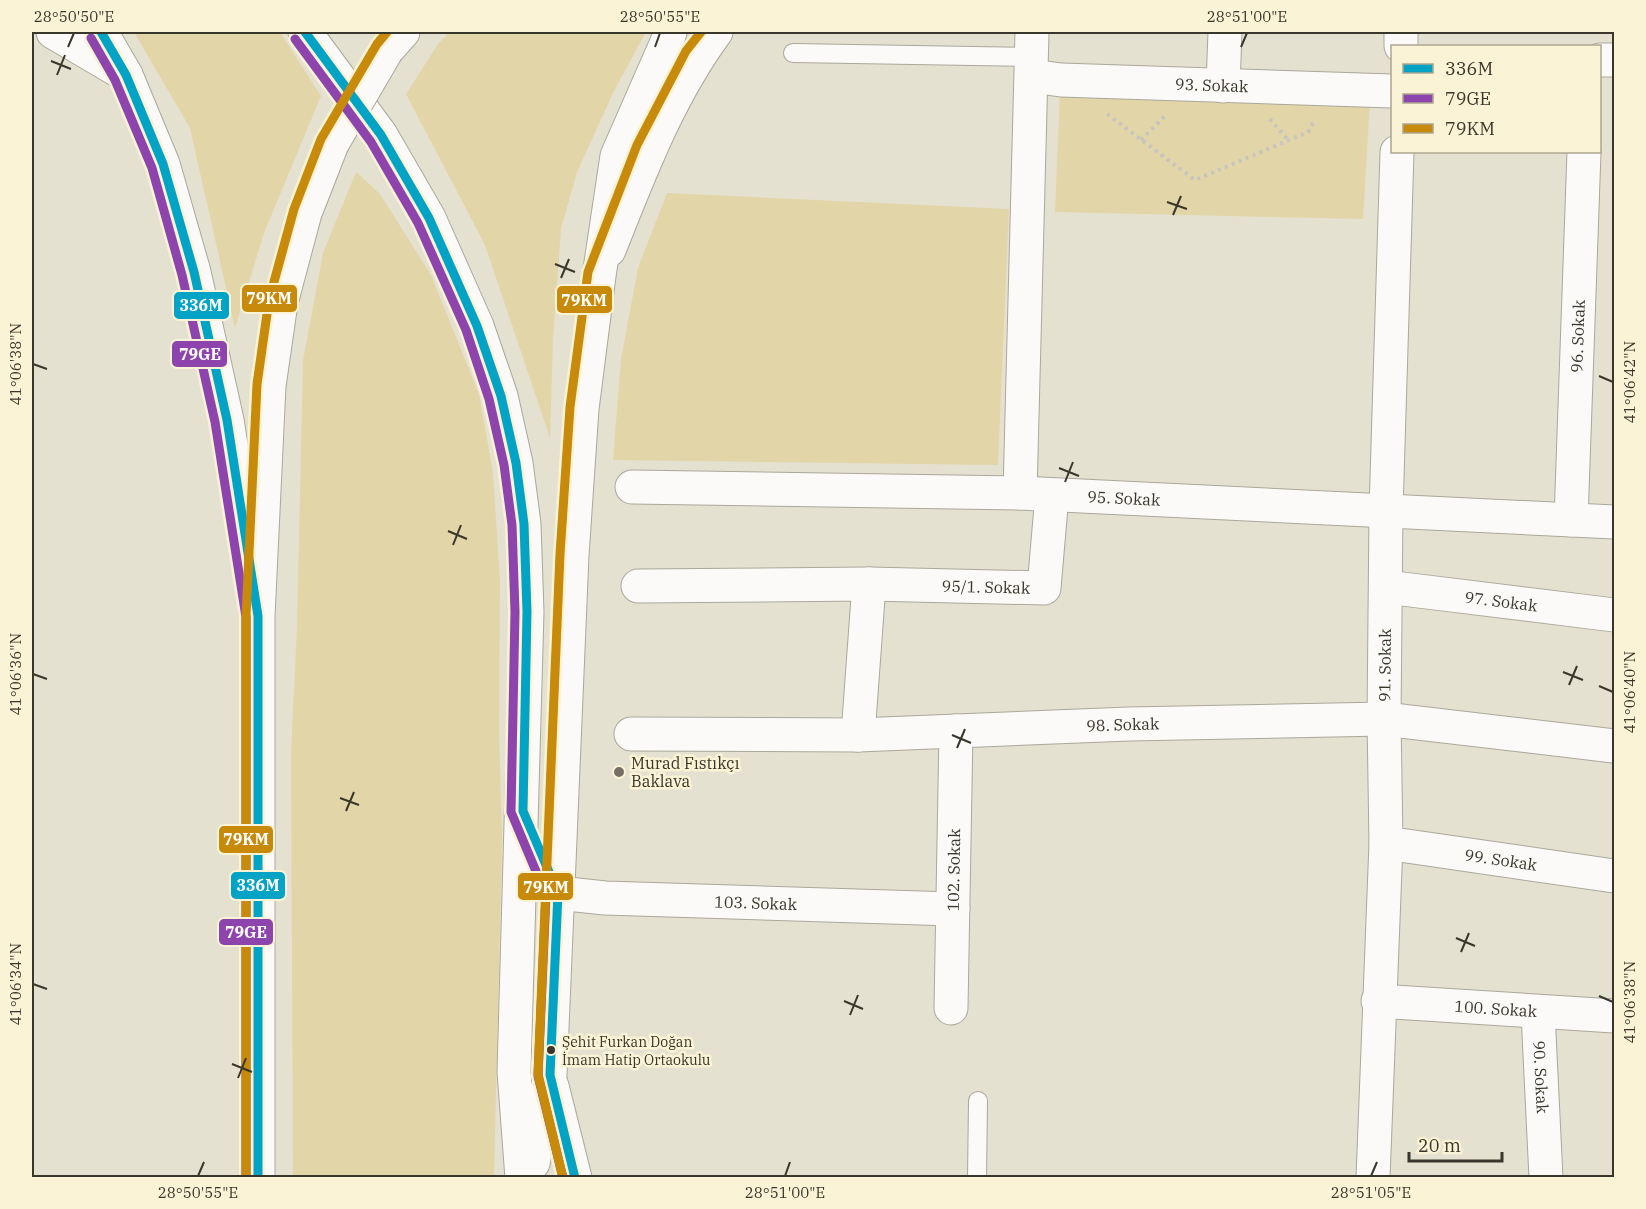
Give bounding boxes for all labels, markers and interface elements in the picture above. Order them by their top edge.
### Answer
text: 28°50'50"E [34,7,114,26]
text: 28°50'55"E [620,7,700,26]
text: 28°51'00"E [1207,7,1287,26]
legend [1391,45,1601,153]
text: 336M [1445,57,1493,80]
street label: 93. Sokak [1175,74,1249,96]
text: 79GE [1445,87,1491,110]
text: 79KM [1445,117,1495,140]
line badge: 79KM [241,284,298,313]
line badge: 79KM [556,285,613,314]
text: 79KM [246,288,292,308]
text: 79KM [561,290,607,310]
line badge: 336M [173,291,230,320]
text: 336M [179,295,223,315]
street label: 96. Sokak [1566,299,1589,373]
text: 41°06'38"N [6,323,25,405]
line badge: 79GE [171,340,228,368]
text: 41°06'42"N [1620,341,1639,423]
text: 79GE [179,344,221,364]
street label: 95. Sokak [1087,486,1161,510]
street label: 95/1. Sokak [941,576,1031,598]
street label: 97. Sokak [1464,587,1539,616]
street label: 91. Sokak [1374,628,1395,702]
text: 41°06'36"N [6,633,25,715]
text: 41°06'40"N [1620,651,1639,733]
street label: 98. Sokak [1086,713,1160,736]
place label: Murad Fıstıkçı Baklava [631,753,740,791]
marker: Murad Fıstıkçı Baklava [612,765,626,779]
line badge: 79KM [218,825,274,854]
street label: 102. Sokak [943,828,964,912]
text: 79KM [223,829,269,849]
street label: 99. Sokak [1463,844,1539,875]
line badge: 336M [230,871,286,900]
line badge: 79KM [517,872,574,901]
text: 336M [236,875,280,895]
text: 79KM [523,877,569,897]
street label: 103. Sokak [714,891,798,914]
line badge: 79GE [218,918,274,946]
text: 79GE [225,922,267,942]
text: 41°06'34"N [6,943,25,1025]
text: 41°06'38"N [1620,961,1639,1043]
street label: 100. Sokak [1454,996,1538,1021]
place label: Şehit Furkan Doğan İmam Hatip Ortaokulu [562,1033,711,1069]
street label: 90. Sokak [1529,1040,1553,1115]
marker: Şehit Furkan Doğan İmam Hatip Ortaokulu [545,1044,557,1056]
scale bar [1409,1125,1502,1163]
text: 20 m [1418,1134,1461,1157]
text: 28°50'55"E [158,1183,238,1202]
text: 28°51'00"E [745,1183,825,1202]
text: 28°51'05"E [1331,1183,1411,1202]

